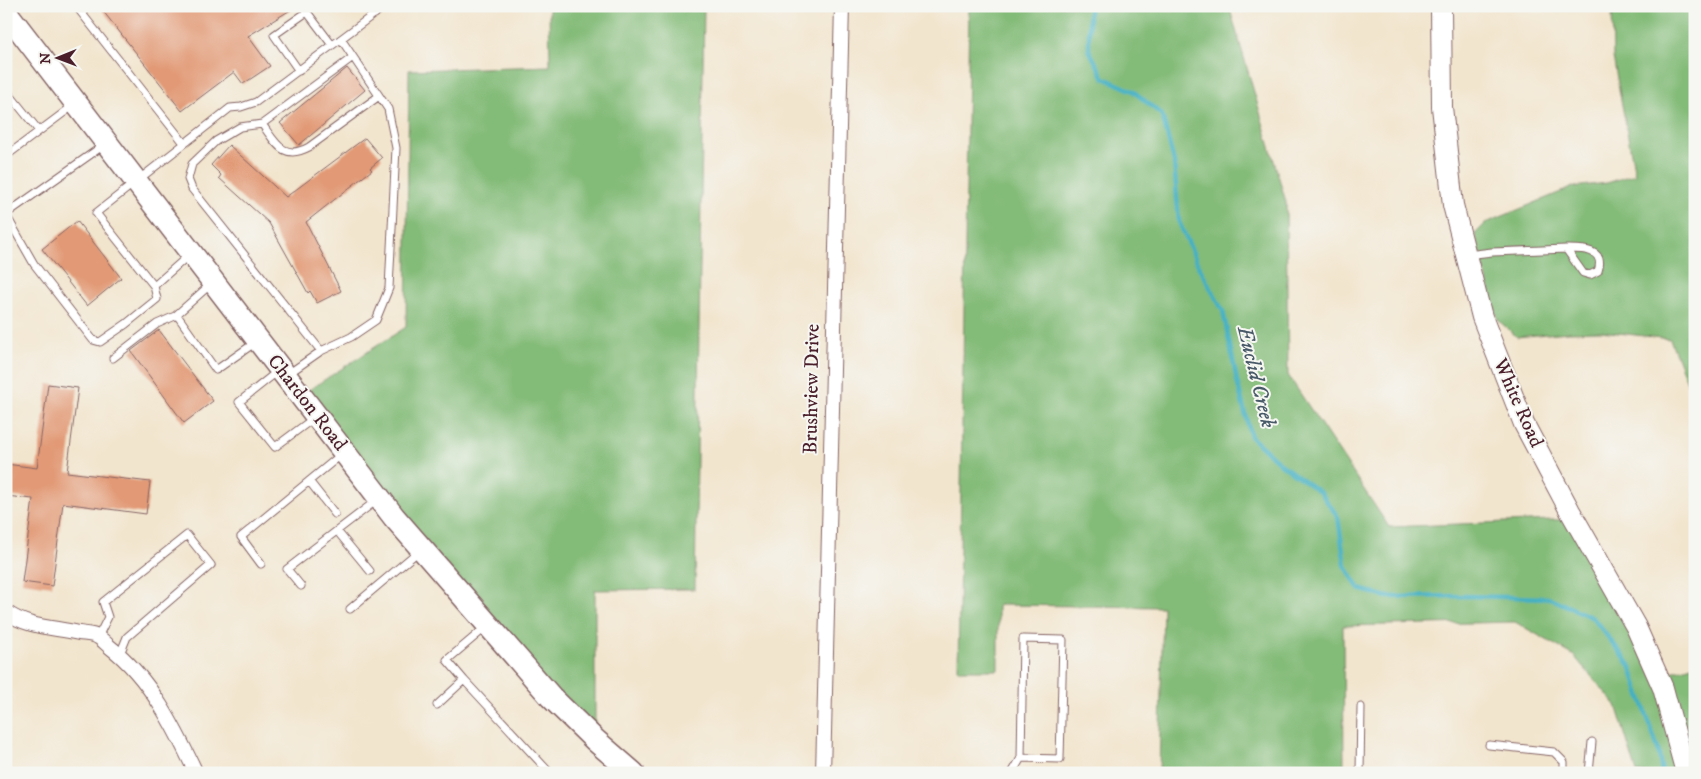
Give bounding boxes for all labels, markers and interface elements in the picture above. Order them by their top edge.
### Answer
north arrow [32,32,82,82]
text: N [37,52,55,64]
water label: Euclid Creek [1231,323,1281,431]
street label: Brushview Drive [798,324,826,454]
street label: Chardon Road [262,350,352,456]
street label: White Road [1487,354,1549,451]

